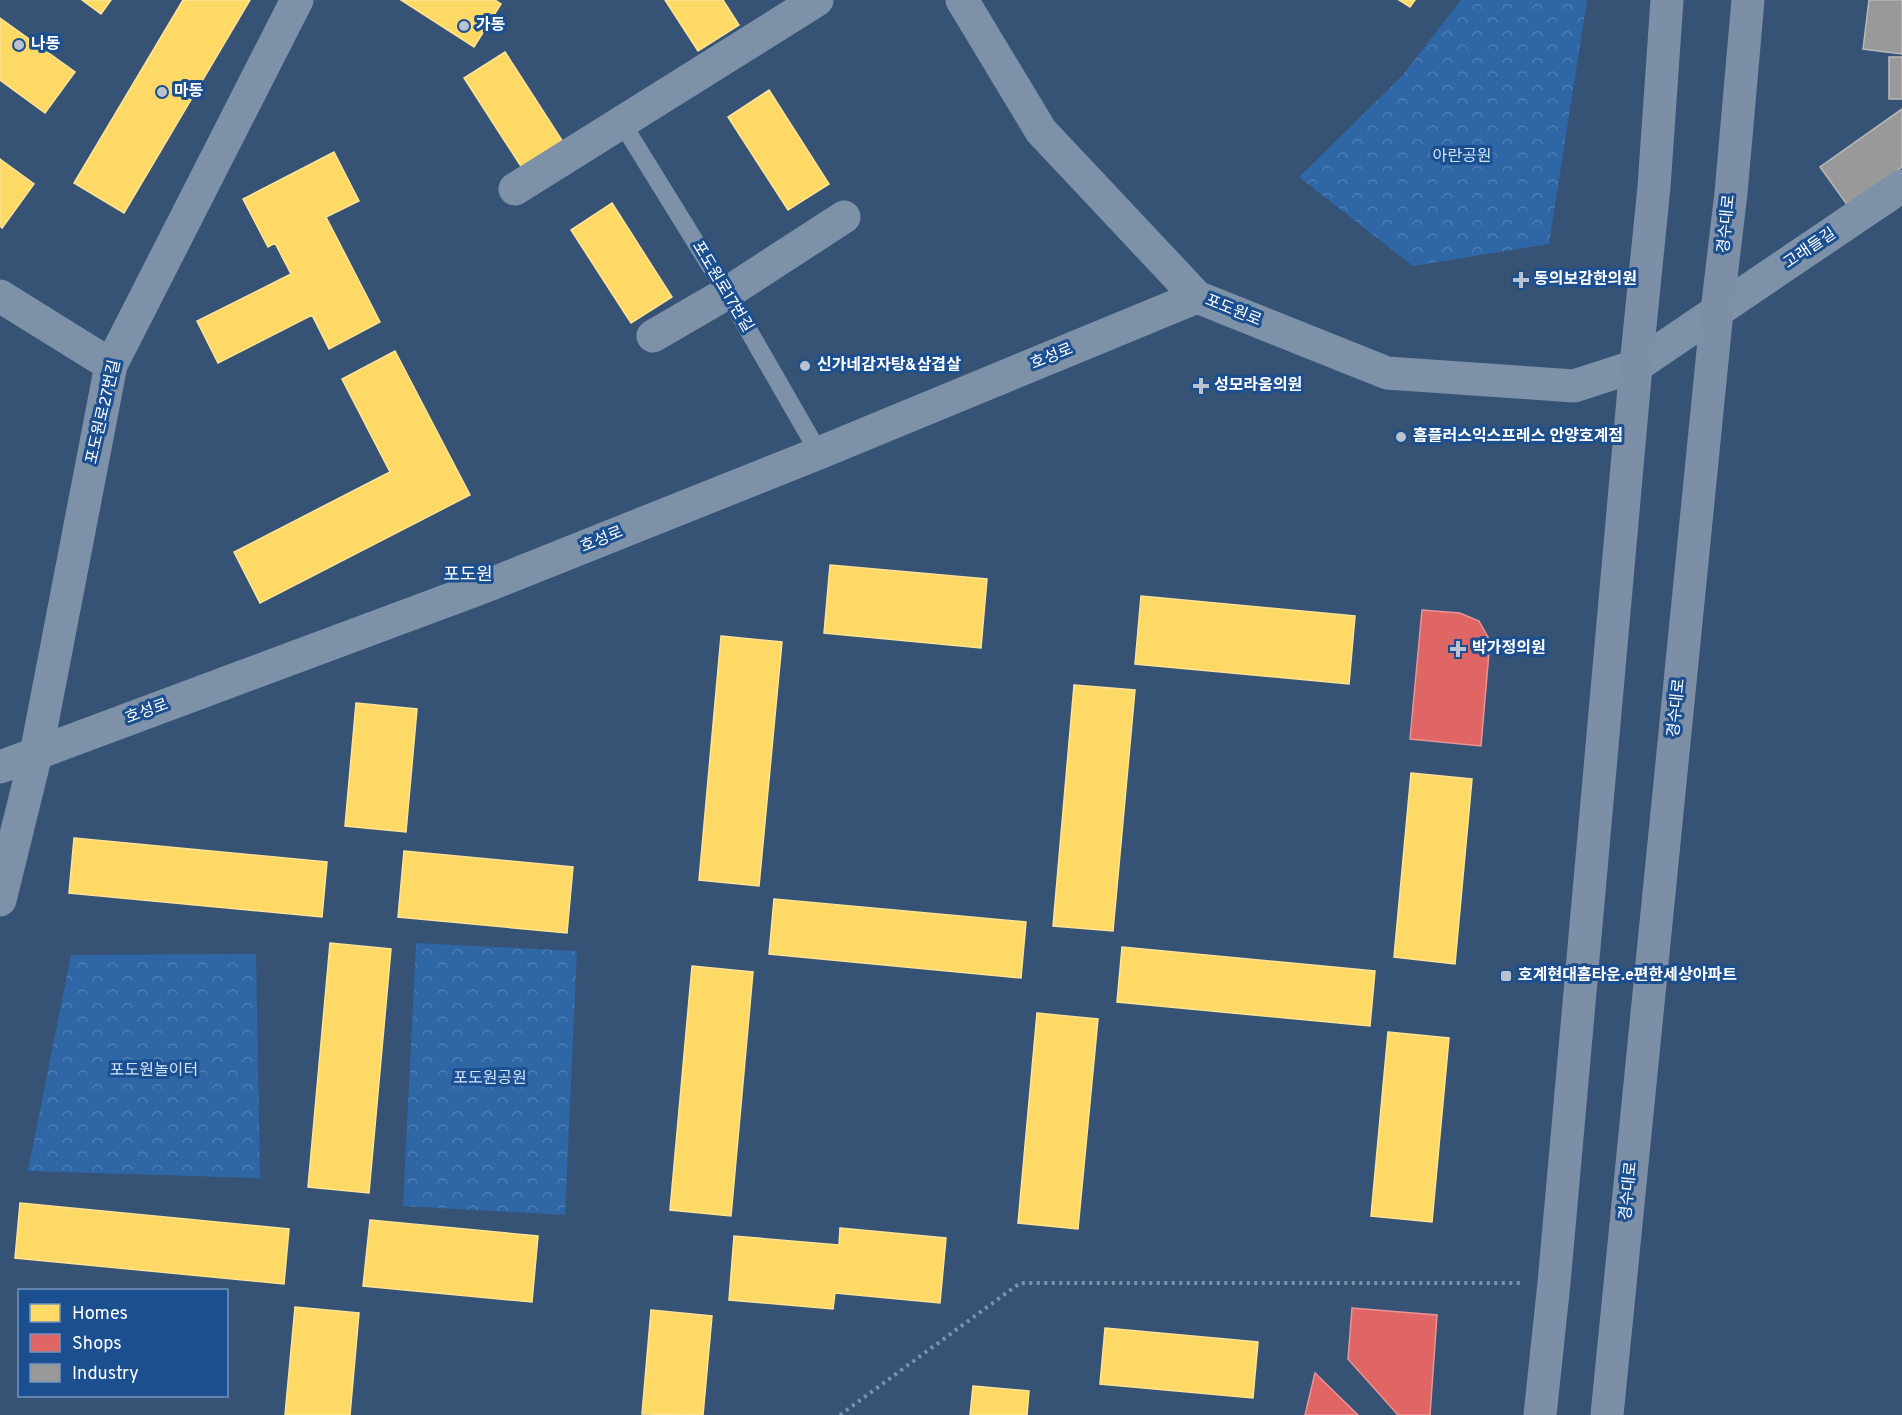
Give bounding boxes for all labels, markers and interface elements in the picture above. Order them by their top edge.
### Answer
place label: 가동 [476,16,505,36]
marker: 가동 [457,19,471,33]
place label: 나동 [31,35,60,55]
marker: 나동 [12,38,26,52]
place label: 마동 [174,82,203,102]
marker: 마동 [155,85,169,99]
park label: 아란공원 [1433,147,1491,167]
street label: 경수대로 [1714,193,1740,254]
street label: 고래들길 [1780,224,1840,274]
street label: 포도원로17번길 [687,238,757,336]
place label: 동의보감한의원 [1534,269,1637,290]
marker: 동의보감한의원 [1512,271,1530,289]
street label: 포도원로 [1202,291,1264,331]
street label: 호성로 [1028,339,1076,375]
place label: 신가네감자탕&삼겹살 [817,356,961,376]
street label: 포도원로27번길 [82,358,126,466]
marker: 신가네감자탕&삼겹살 [798,359,812,373]
place label: 성모라움의원 [1214,376,1302,396]
marker: 성모라움의원 [1192,377,1210,395]
place label: 홈플러스익스프레스 안양호계점 [1413,427,1623,447]
marker: 홈플러스익스프레스 안양호계점 [1394,430,1408,444]
street label: 호성로 [578,522,626,558]
district label: 포도원 [443,564,493,587]
place label: 박가정의원 [1472,639,1546,659]
marker: 박가정의원 [1449,640,1467,658]
street label: 경수대로 [1664,677,1690,738]
street label: 호성로 [123,695,171,729]
place label: 호계현대홈타운.e편한세상아파트 [1518,965,1737,986]
marker: 호계현대홈타운.e편한세상아파트 [1499,969,1513,983]
park label: 포도원놀이터 [110,1061,198,1081]
park label: 포도원공원 [453,1069,527,1089]
street label: 경수대로 [1616,1160,1642,1221]
legend [18,1289,228,1397]
text: Homes [72,1303,128,1326]
text: Shops [72,1333,122,1356]
text: Industry [72,1363,139,1386]

